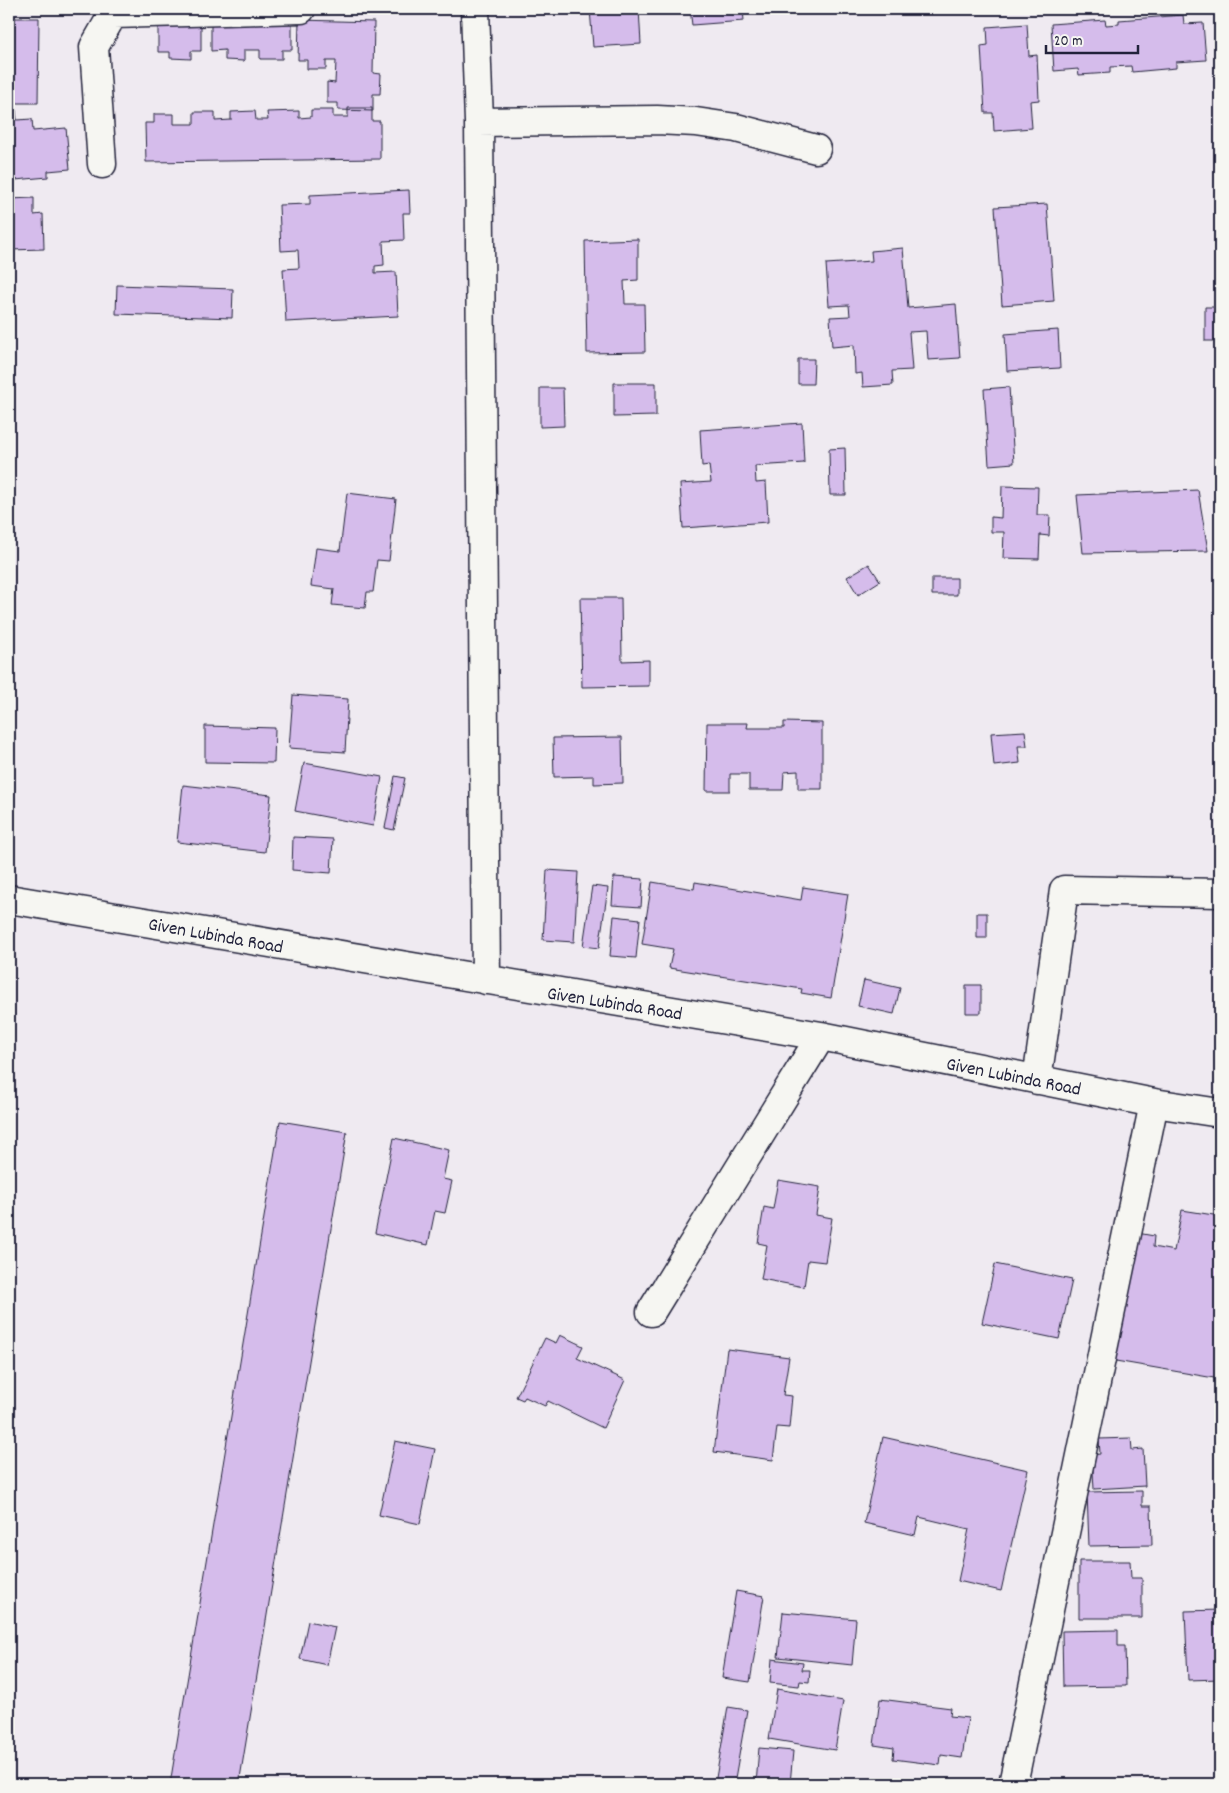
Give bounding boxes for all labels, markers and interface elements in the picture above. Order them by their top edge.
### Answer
scale bar [1046,22,1139,54]
text: 20 m [1054,31,1082,53]
street label: Given Lubinda Road [146,912,285,963]
street label: Given Lubinda Road [545,981,684,1029]
street label: Given Lubinda Road [944,1052,1083,1105]

